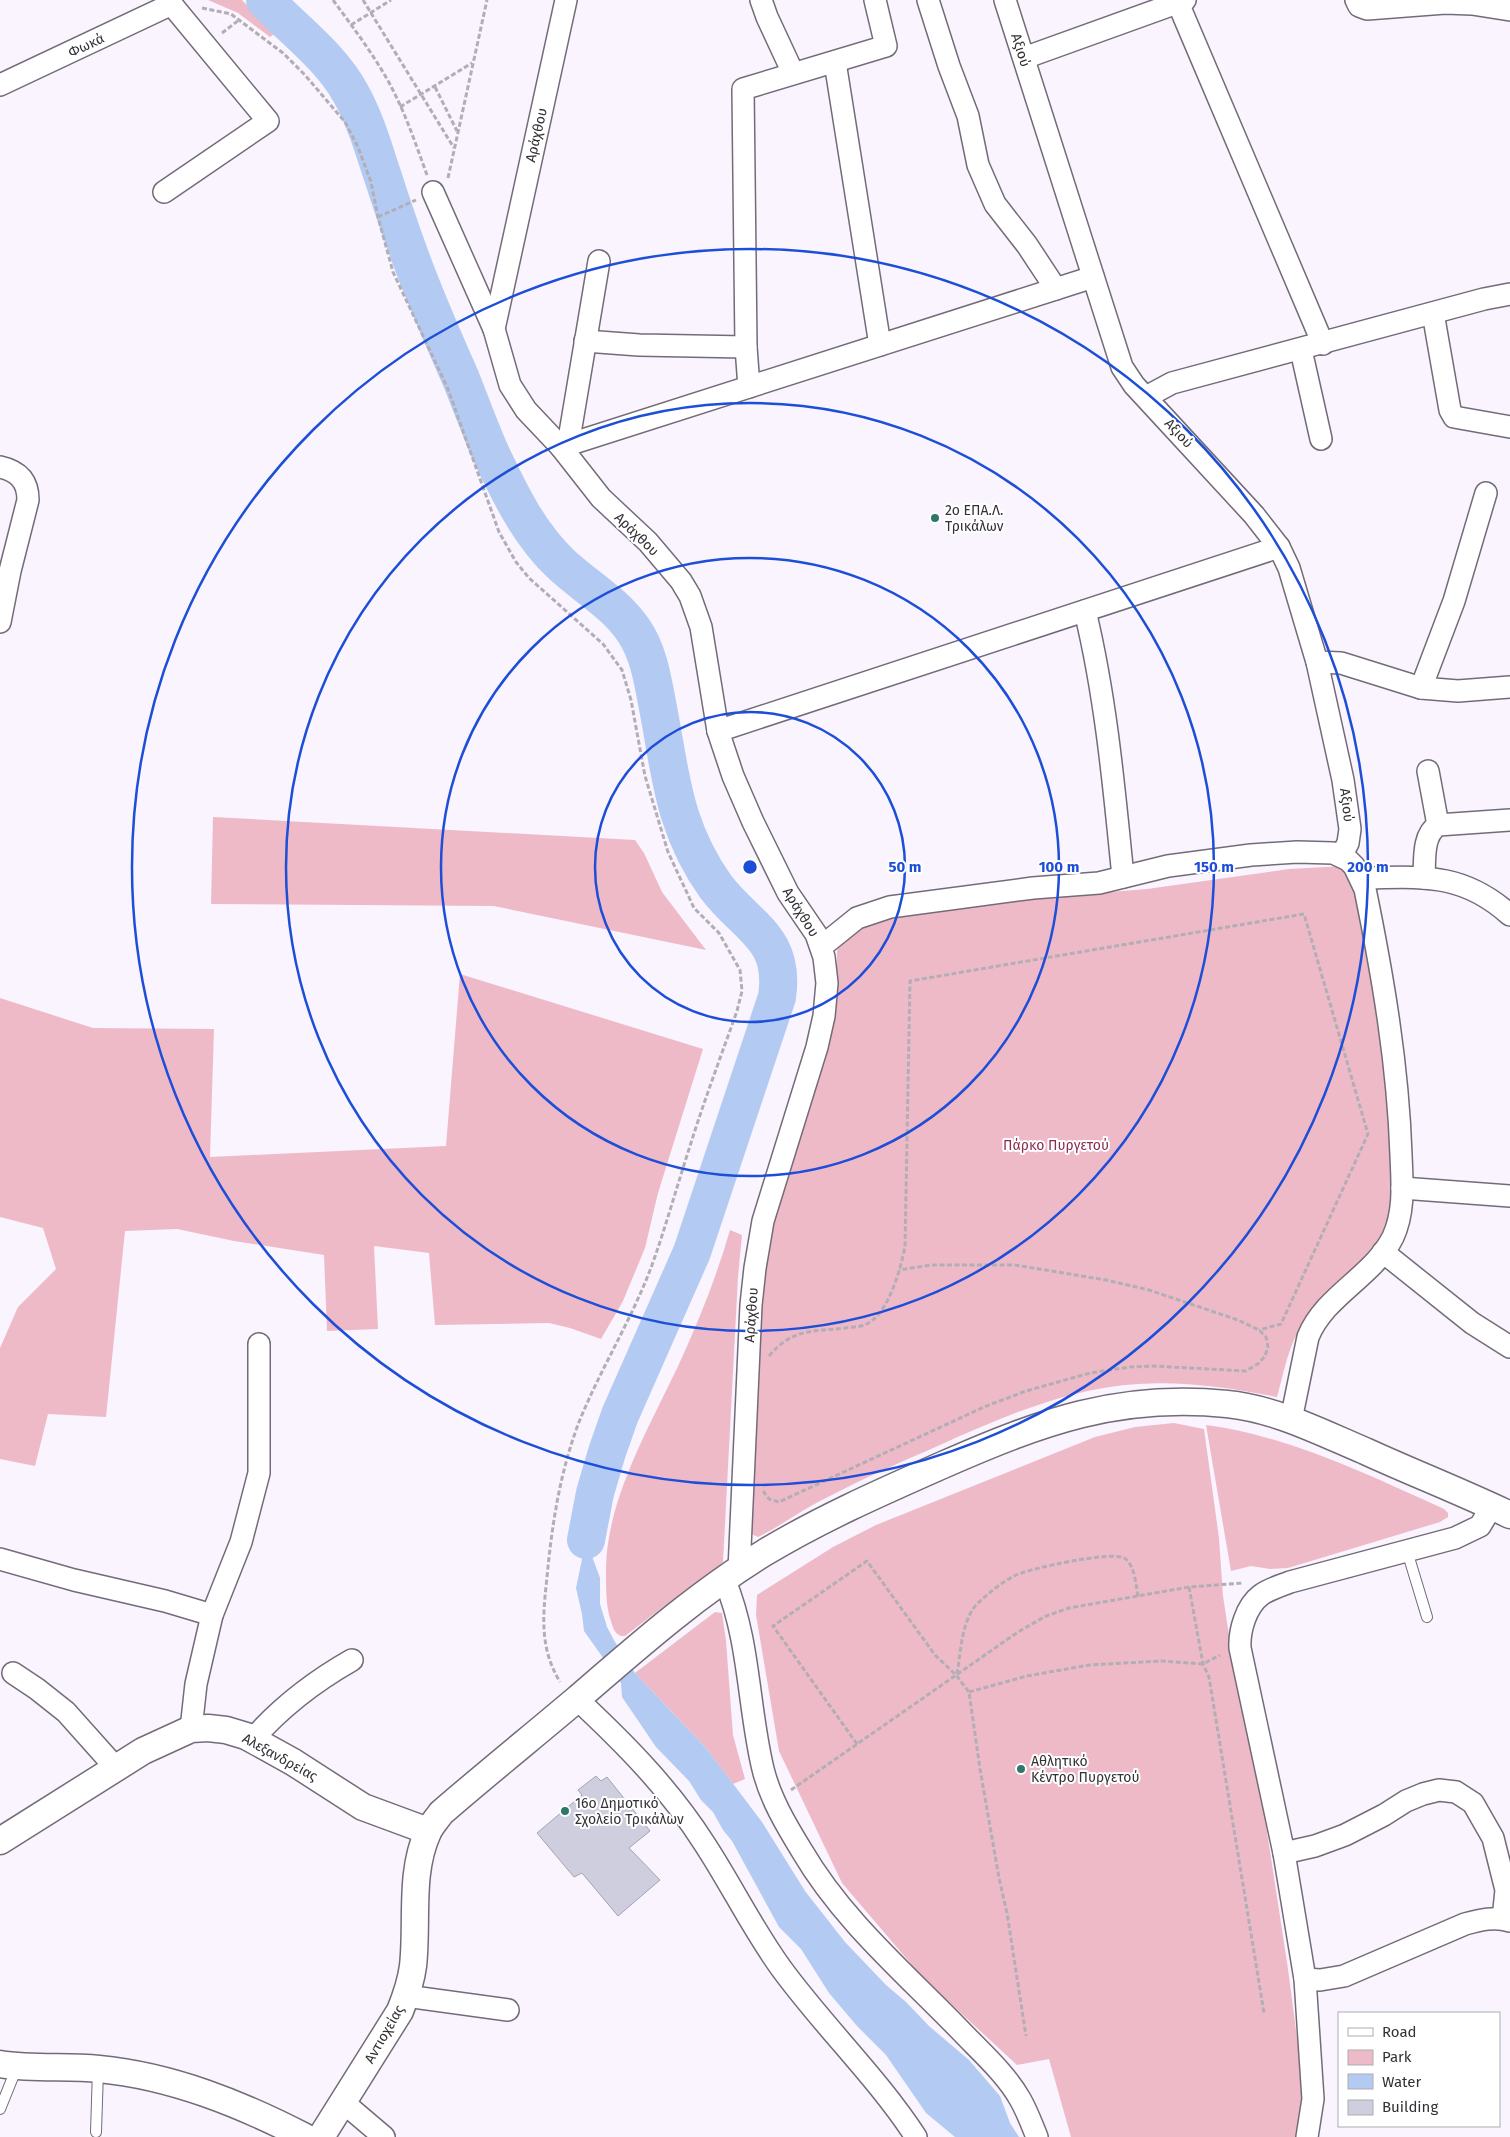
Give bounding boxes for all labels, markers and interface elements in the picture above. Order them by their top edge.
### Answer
street label: Φωκά [65,30,107,61]
street label: Αξιού [1007,31,1034,69]
street label: Αράχθου [522,106,551,164]
street label: Αξιού [1161,415,1196,452]
place label: 2ο ΕΠΑ.Λ. Τρικάλων [945,502,1004,535]
street label: Αράχθου [611,509,662,560]
marker: 2ο ΕΠΑ.Λ. Τρικάλων [929,512,941,524]
street label: Αξιού [1336,787,1357,823]
centre of rings [741,858,759,876]
text: 50 m [888,858,922,876]
text: 100 m [1039,858,1079,876]
text: 150 m [1194,858,1234,876]
text: 200 m [1347,858,1389,876]
street label: Αράχθου [779,884,822,940]
park label: Πάρκο Πυργετού [1003,1137,1109,1154]
street label: Αράχθου [741,1287,762,1343]
street label: Αλεξανδρείας [239,1730,321,1785]
place label: Αθλητικό Κέντρο Πυργετού [1031,1753,1139,1786]
marker: Αθλητικό Κέντρο Πυργετού [1015,1763,1027,1775]
place label: 16ο Δημοτικό Σχολείο Τρικάλων [575,1795,684,1828]
marker: 16ο Δημοτικό Σχολείο Τρικάλων [559,1805,571,1817]
street label: Αντιοχείας [361,2002,408,2066]
legend [1338,2012,1500,2127]
text: Road [1382,2023,1417,2041]
text: Park [1382,2048,1412,2066]
text: Water [1382,2073,1421,2091]
text: Building [1382,2098,1438,2116]

